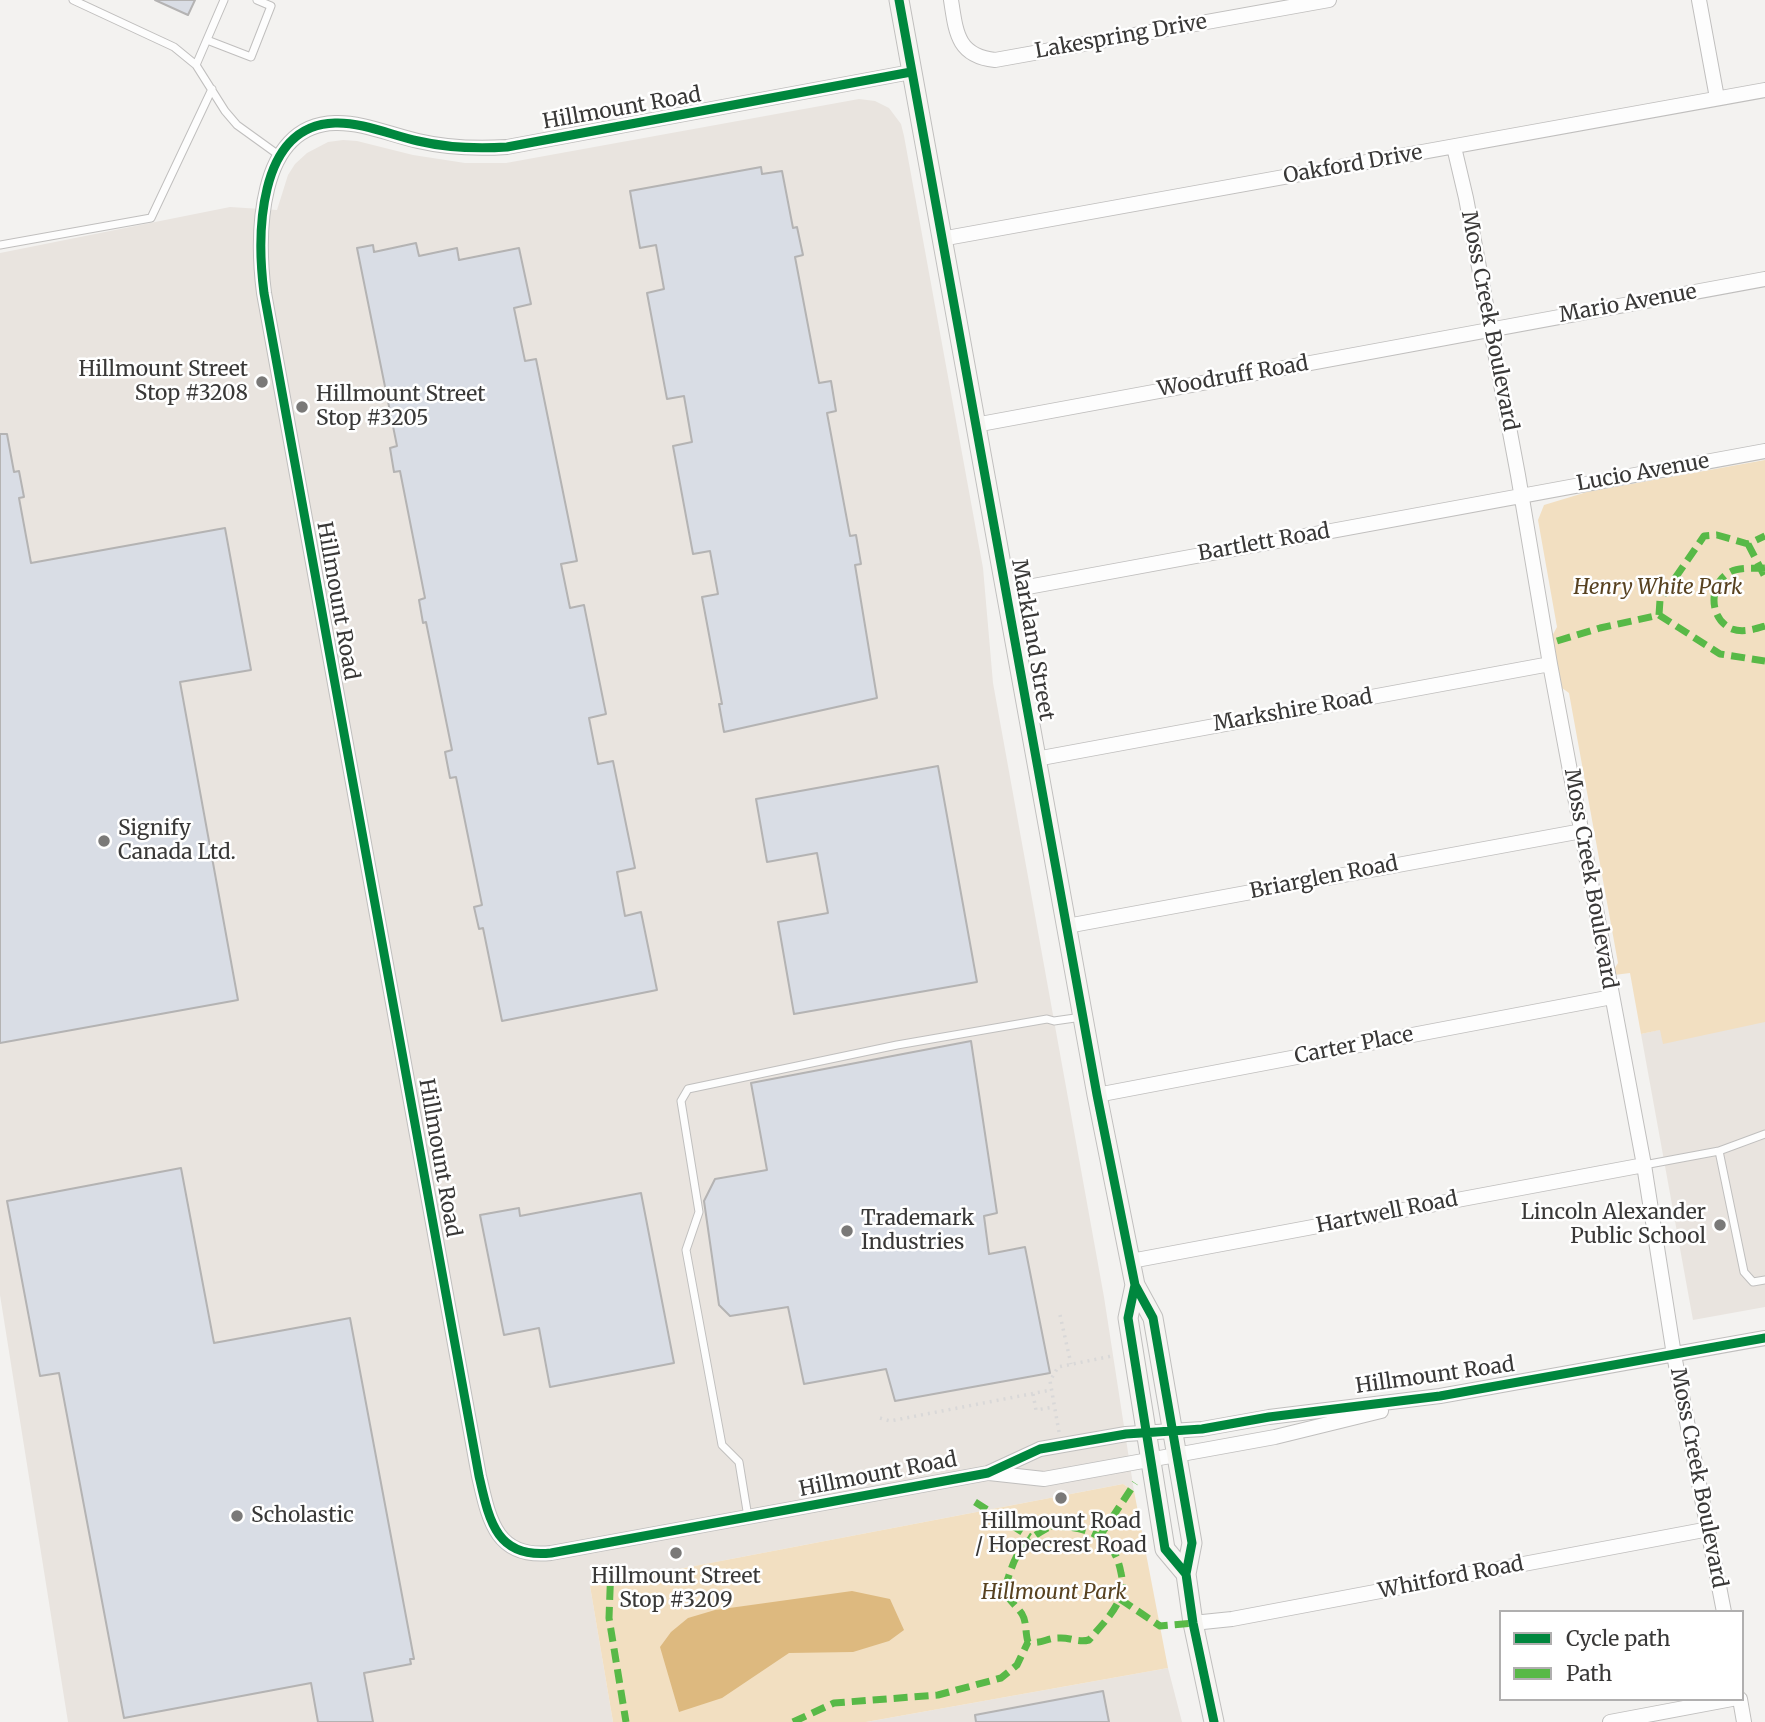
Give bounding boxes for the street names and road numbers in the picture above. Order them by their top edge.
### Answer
street label: Lakespring Drive [1033,9,1209,65]
street label: Hillmount Road [541,83,703,135]
street label: Oakford Drive [1282,140,1424,190]
street label: Moss Creek Boulevard [1455,209,1523,433]
street label: Mario Avenue [1557,280,1699,328]
street label: Woodruff Road [1156,351,1310,403]
street label: Lucio Avenue [1575,449,1711,497]
street label: Bartlett Road [1196,519,1332,567]
street label: Hillmount Road [311,520,363,682]
street label: Markland Street [1005,557,1059,723]
street label: Markshire Road [1212,685,1374,737]
street label: Moss Creek Boulevard [1558,767,1622,991]
street label: Briarglen Road [1248,851,1400,905]
street label: Carter Place [1293,1022,1415,1070]
street label: Hillmount Road [413,1077,465,1239]
street label: Hartwell Road [1314,1187,1460,1239]
street label: Hillmount Road [1354,1352,1516,1400]
street label: Moss Creek Boulevard [1664,1366,1732,1590]
street label: Hillmount Road [797,1447,959,1503]
street label: Whitford Road [1376,1552,1526,1604]

